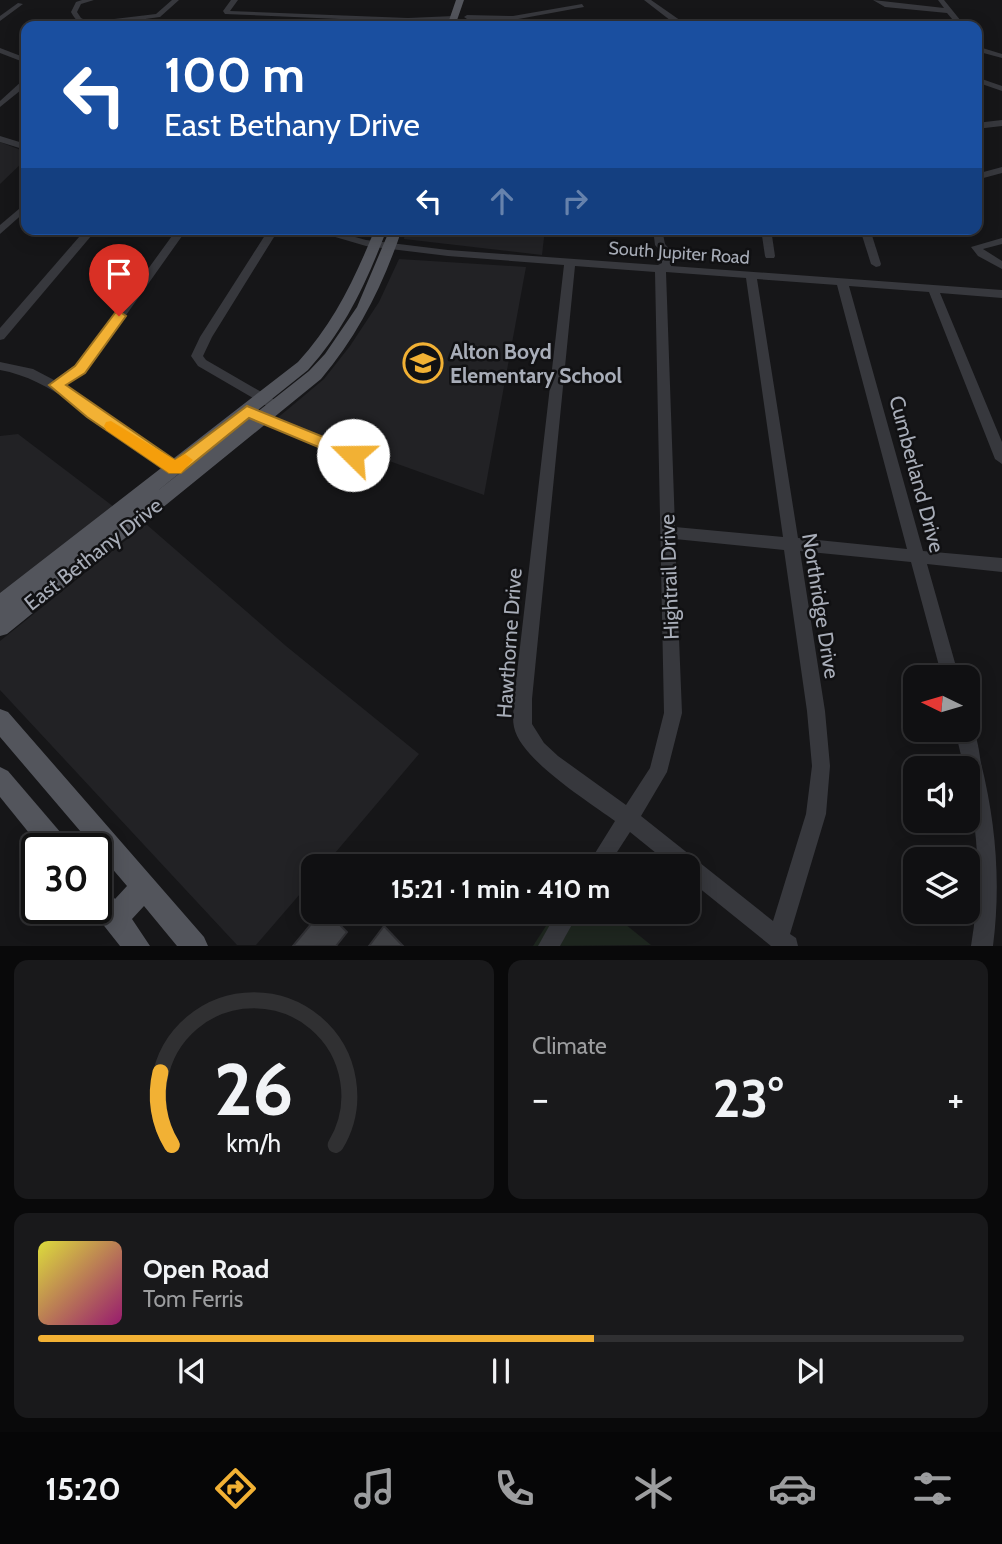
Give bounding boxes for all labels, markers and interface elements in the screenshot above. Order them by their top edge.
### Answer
text: 100 m [164,45,305,104]
icon: left [49,49,140,140]
text: East Bethany Drive [164,105,420,144]
icon: left [410,182,448,220]
icon: ahead [483,182,521,220]
icon: right [556,182,594,220]
street label: South Jupiter Road [608,237,750,269]
pin [89,244,149,316]
icon: arrive [100,255,138,293]
place label: Alton Boyd Elementary School [450,339,623,388]
school or university icon: Alton Boyd Elementary School [402,342,444,384]
street label: Cumberland Drive [884,393,950,555]
position arrow [316,418,390,492]
street label: East Bethany Drive [19,492,167,616]
street label: Hightrail Drive [654,514,684,640]
street label: Northridge Drive [797,531,845,681]
street label: Hawthorne Drive [491,567,527,719]
north arrow [903,665,980,742]
map controls [903,665,980,924]
button: sound [903,756,980,833]
speed limit sign: 30 [21,833,112,924]
button: layers [903,847,980,924]
text: 15:21 · 1 min · 410 m [391,873,610,905]
text: Climate [532,1032,607,1060]
text: 26 [214,1046,294,1134]
text: 23° [713,1067,783,1130]
text: − [532,1075,549,1122]
text: + [947,1075,964,1122]
text: km/h [227,1128,281,1158]
text: Open Road [143,1253,269,1285]
text: Tom Ferris [143,1285,243,1313]
icon: previous [173,1352,211,1390]
icon: pause [482,1352,520,1390]
icon: next [791,1352,829,1390]
icon: directions [211,1464,260,1513]
icon: music [350,1464,399,1513]
icon: phone [490,1464,539,1513]
icon: climate [629,1464,678,1513]
icon: car [768,1464,817,1513]
icon: filters [908,1464,957,1513]
text: 15:20 [45,1469,121,1508]

